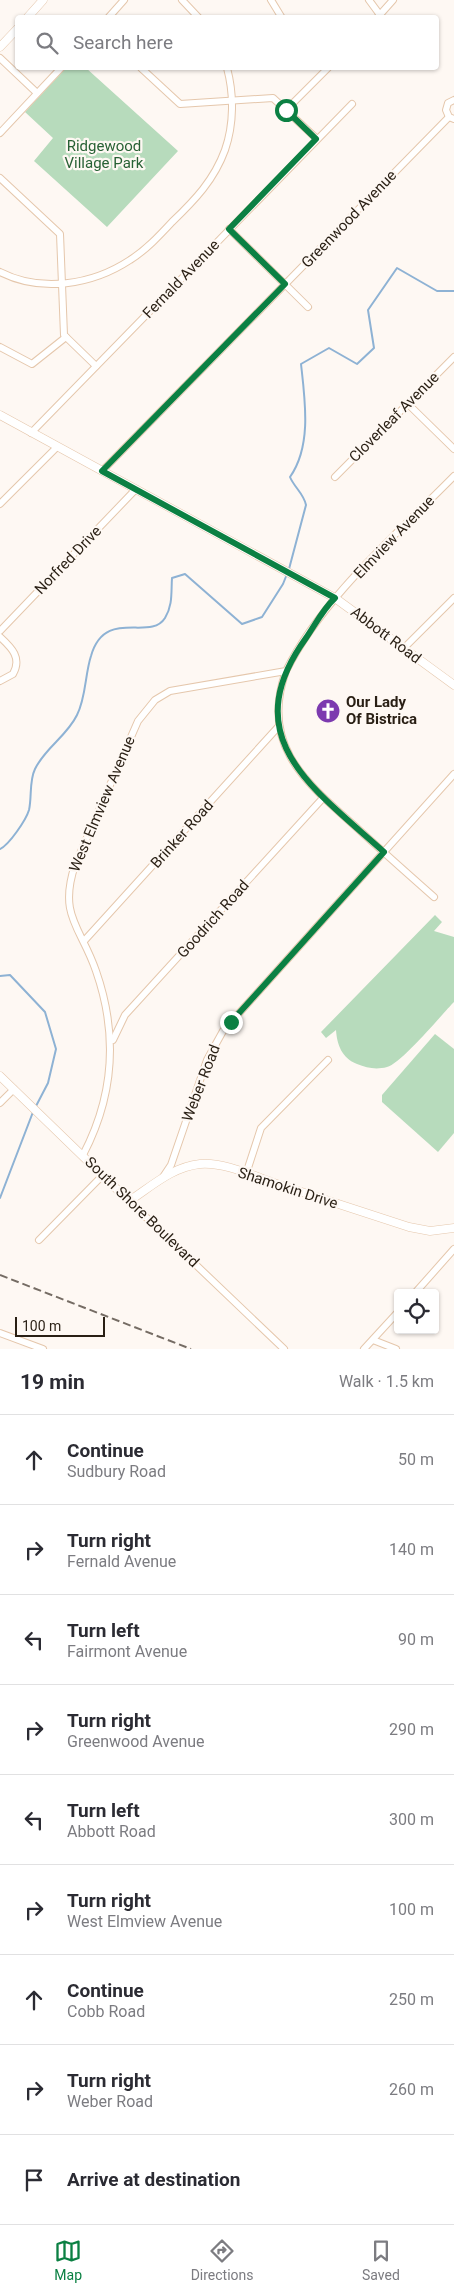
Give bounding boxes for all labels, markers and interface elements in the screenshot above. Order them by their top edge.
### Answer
search box [15,15,439,70]
icon: search [33,29,61,57]
text: Search here [73,31,173,54]
route start [275,99,298,122]
park label: Ridgewood Village Park [65,137,144,172]
street label: Greenwood Avenue [298,166,400,272]
street label: Fernald Avenue [139,236,223,322]
street label: Cloverleaf Avenue [345,368,443,466]
street label: Elmview Avenue [350,492,438,582]
street label: Norfred Drive [31,522,105,598]
street label: Abbott Road [347,603,425,667]
place label: Our Lady Of Bistrica [346,693,417,728]
church icon: Our Lady Of Bistrica [315,698,341,724]
street label: West Elmview Avenue [65,733,139,875]
street label: Brinker Road [147,796,217,872]
street label: Goodrich Road [173,876,253,962]
route end [220,1011,243,1034]
street label: Weber Road [178,1042,224,1124]
street label: South Shore Boulevard [81,1153,203,1271]
street label: Shamokin Drive [236,1163,340,1213]
map controls [394,1289,439,1334]
button: locate [394,1289,439,1334]
scale bar [15,1314,105,1337]
text: 100 m [22,1318,61,1334]
text: 19 min [20,1370,85,1394]
text: Walk · 1.5 km [339,1372,434,1391]
text: Continue [67,1439,144,1462]
icon: ahead [20,1446,48,1474]
text: 50 m [398,1450,434,1469]
text: Sudbury Road [67,1462,166,1481]
text: Turn right [67,1529,151,1552]
icon: right [20,1536,48,1564]
text: 140 m [389,1540,434,1559]
text: Fernald Avenue [67,1552,176,1571]
text: Turn left [67,1619,140,1642]
icon: left [20,1626,48,1654]
text: 90 m [398,1630,434,1649]
text: Fairmont Avenue [67,1642,187,1661]
text: Turn right [67,1709,151,1732]
icon: right [20,1716,48,1744]
text: 290 m [389,1720,434,1739]
text: Greenwood Avenue [67,1732,205,1751]
text: Turn left [67,1799,140,1822]
icon: left [20,1806,48,1834]
text: 300 m [389,1810,434,1829]
text: Abbott Road [67,1822,156,1841]
text: Turn right [67,1889,151,1912]
icon: right [20,1896,48,1924]
text: 100 m [389,1900,434,1919]
text: West Elmview Avenue [67,1912,222,1931]
text: Continue [67,1979,144,2002]
icon: ahead [20,1986,48,2014]
text: 250 m [389,1990,434,2009]
text: Cobb Road [67,2002,145,2021]
text: Turn right [67,2069,151,2092]
icon: right [20,2076,48,2104]
text: 260 m [389,2080,434,2099]
text: Weber Road [67,2092,153,2111]
icon: arrive [20,2166,48,2194]
text: Arrive at destination [67,2168,240,2191]
tab: Map [54,2237,82,2283]
tab: Directions [191,2237,254,2283]
tab: Saved [362,2237,400,2283]

